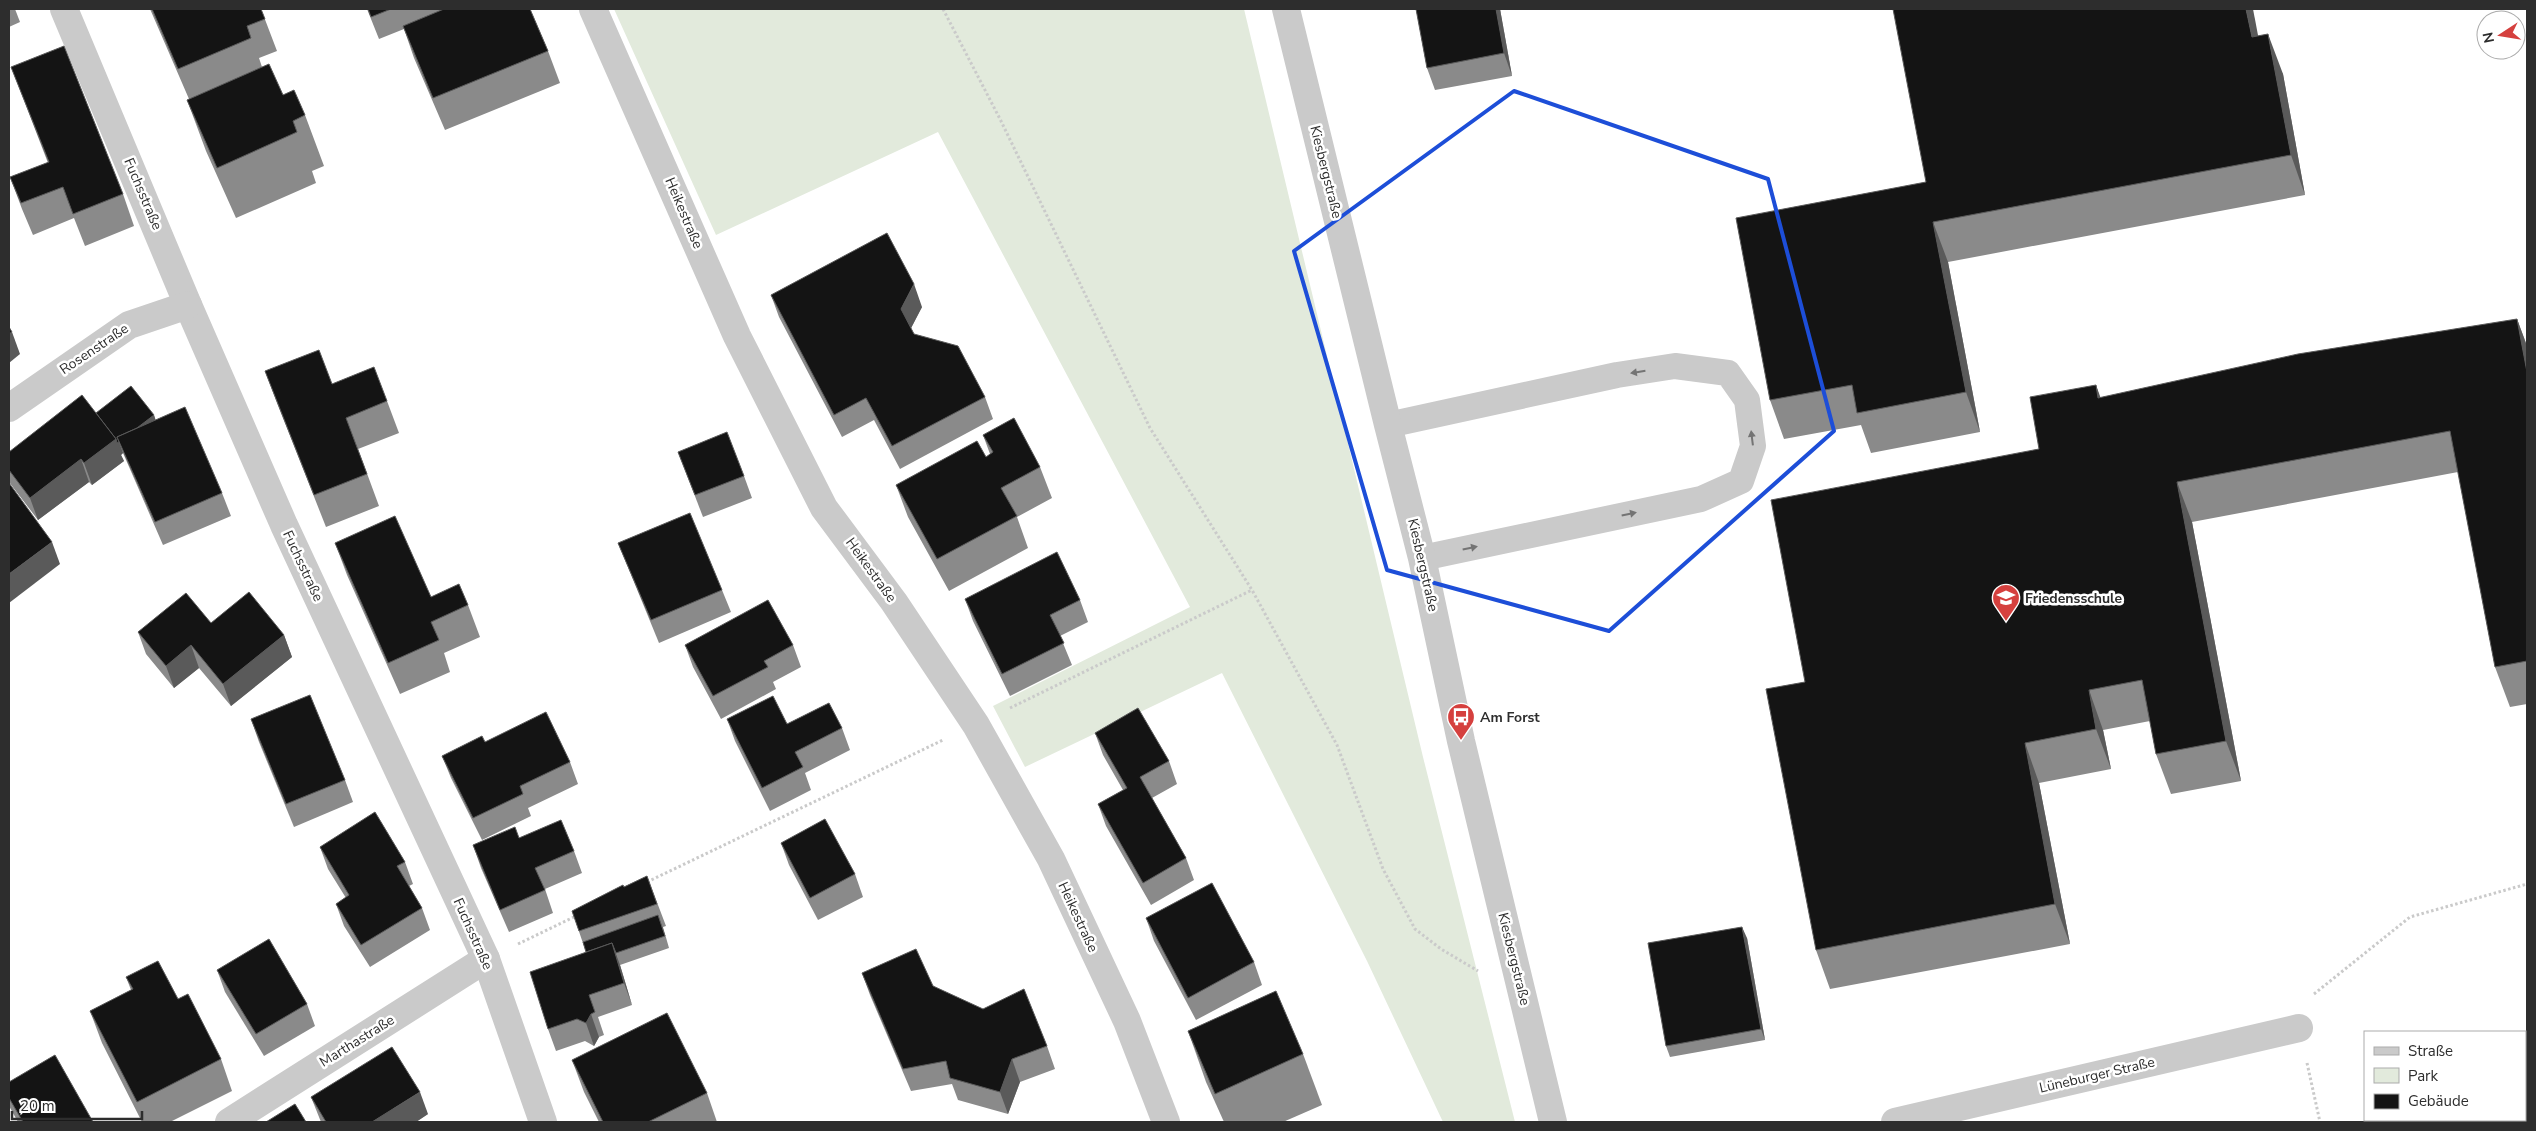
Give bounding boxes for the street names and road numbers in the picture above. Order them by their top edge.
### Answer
street label: Kiesbergstraße [1305,124,1347,220]
street label: Fuchsstraße [119,155,167,233]
street label: Heikestraße [660,174,708,252]
street label: Rosenstraße [56,319,132,379]
street label: Kiesbergstraße [1403,517,1443,613]
street label: Fuchsstraße [278,527,328,605]
street label: Heikestraße [841,534,901,606]
street label: Heikestraße [1053,879,1103,955]
street label: Fuchsstraße [449,895,497,973]
street label: Kiesbergstraße [1493,911,1535,1007]
street label: Marthastraße [316,1010,398,1072]
street label: Lüneburger Straße [2037,1052,2157,1098]

